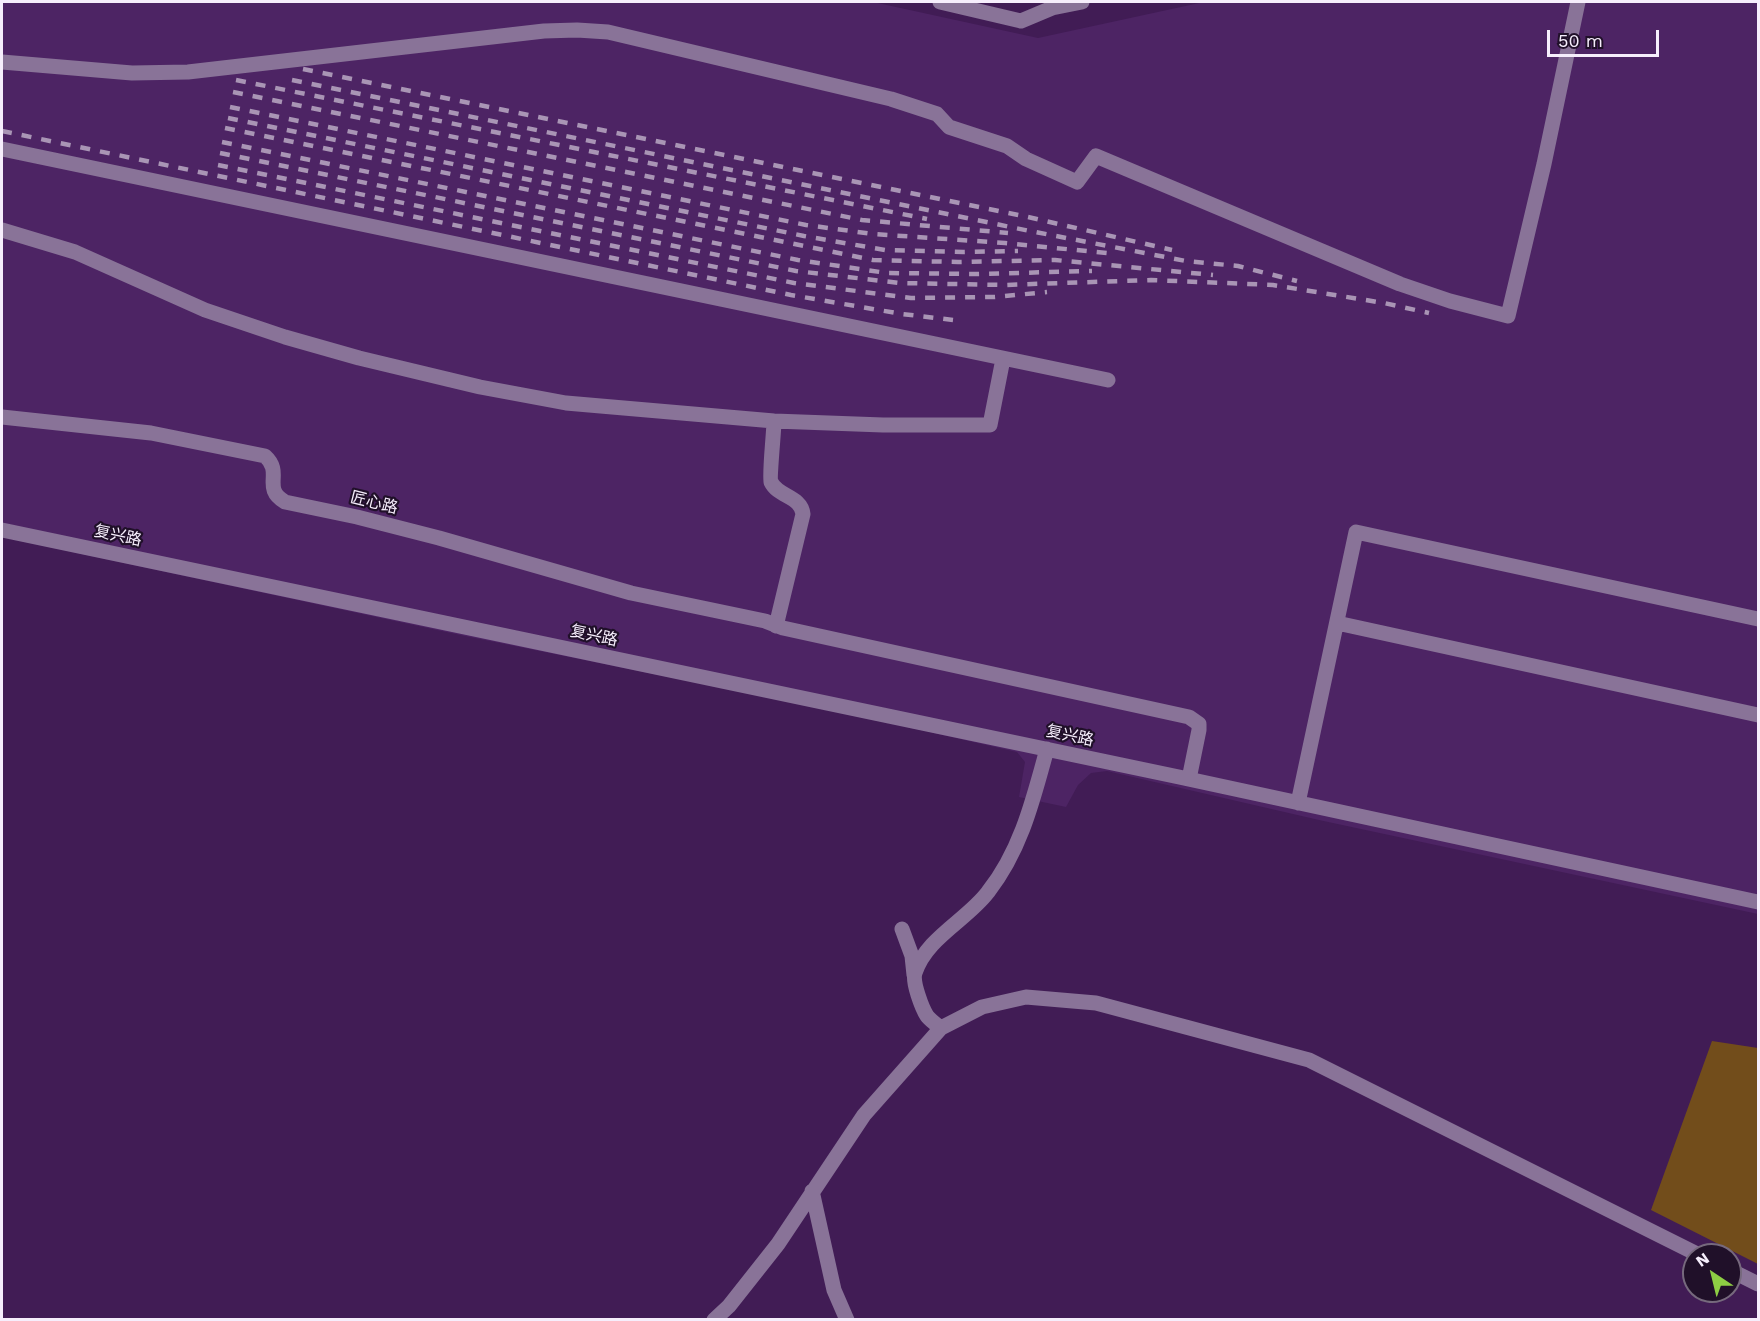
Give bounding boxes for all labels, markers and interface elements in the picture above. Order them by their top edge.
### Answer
scale bar [1550,18,1662,56]
text: 50 m [1558,30,1603,51]
street label: 匠心路 [348,488,400,518]
street label: 复兴路 [93,522,143,550]
street label: 复兴路 [569,622,619,650]
street label: 复兴路 [1045,722,1095,750]
north arrow [1682,1243,1742,1303]
text: N [1692,1248,1713,1271]

